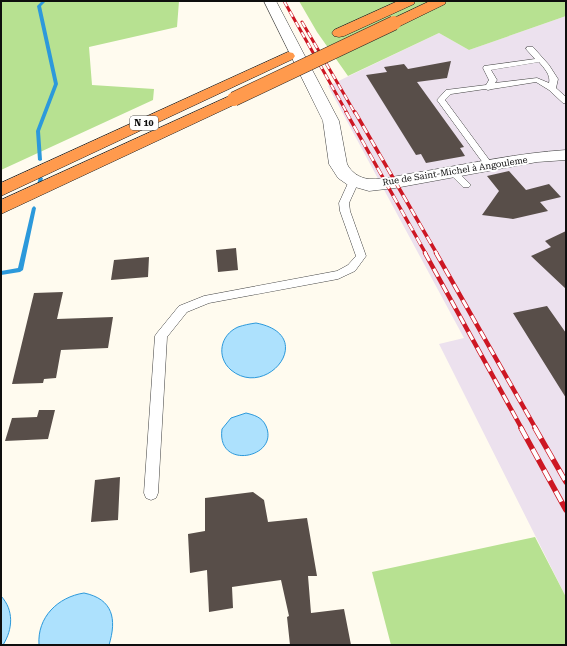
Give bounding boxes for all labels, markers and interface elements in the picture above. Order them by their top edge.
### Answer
road number: N 10 [130,116,158,130]
street label: Rue de Saint-Michel à Angouleme [382,155,528,187]

